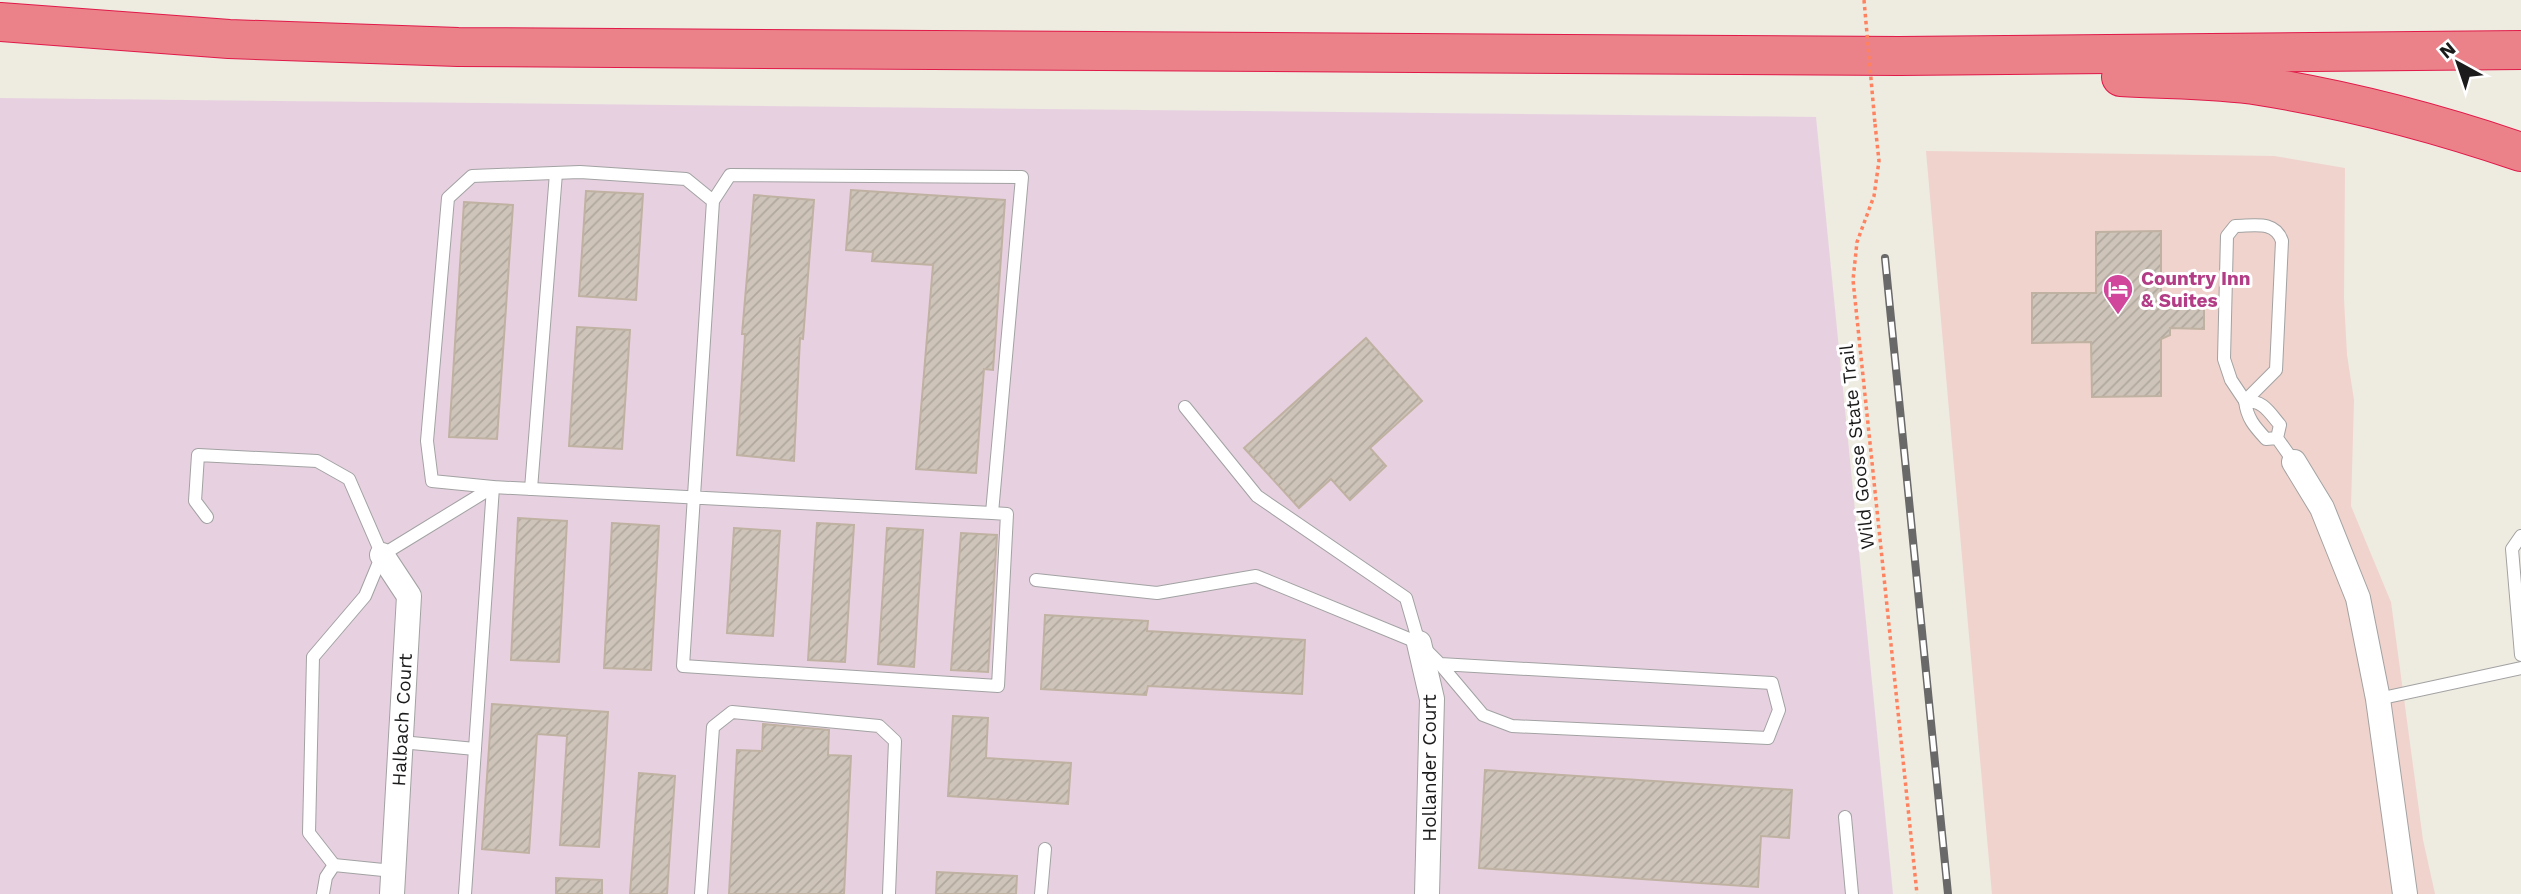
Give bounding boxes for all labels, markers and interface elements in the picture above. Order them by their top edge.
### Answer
north arrow [2423,28,2493,98]
text: N [2435,37,2460,64]
place label: Country Inn & Suites [2141,267,2251,312]
hotel icon: Country Inn & Suites [2101,272,2135,316]
street label: Wild Goose State Trail [1835,343,1879,551]
street label: Halbach Court [387,653,417,787]
street label: Hollander Court [1418,694,1441,842]

